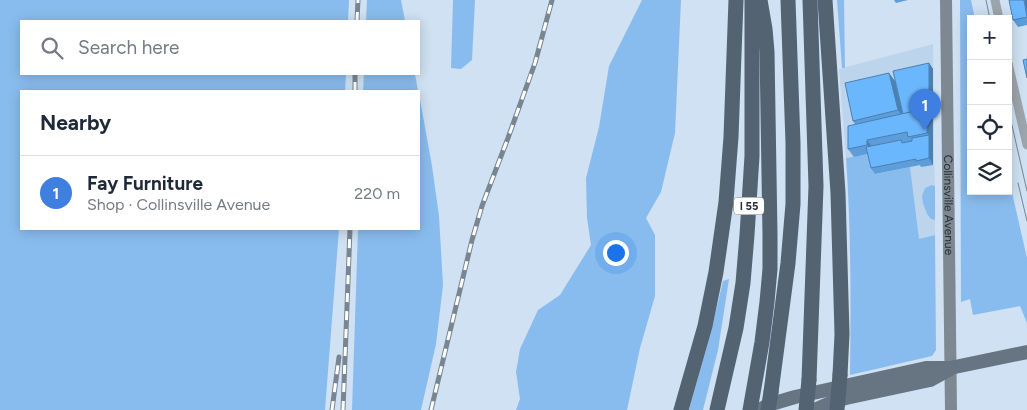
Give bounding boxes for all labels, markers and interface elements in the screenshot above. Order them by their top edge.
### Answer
map controls [967,15,1012,195]
button: + [967,15,1012,60]
search box [20,20,420,75]
icon: search [38,34,66,62]
text: Search here [78,36,180,59]
button: − [967,60,1012,105]
pin: 1 [909,89,941,130]
button: locate [967,105,1012,150]
text: Nearby [40,110,111,135]
button: layers [967,150,1012,195]
street label: Collinsville Avenue [941,155,956,256]
text: Fay Furniture [87,172,203,195]
text: 1 [53,184,59,203]
text: 220 m [354,184,400,203]
text: Shop · Collinsville Avenue [87,195,270,214]
road number: I 55 [734,198,764,215]
your location [603,240,629,266]

